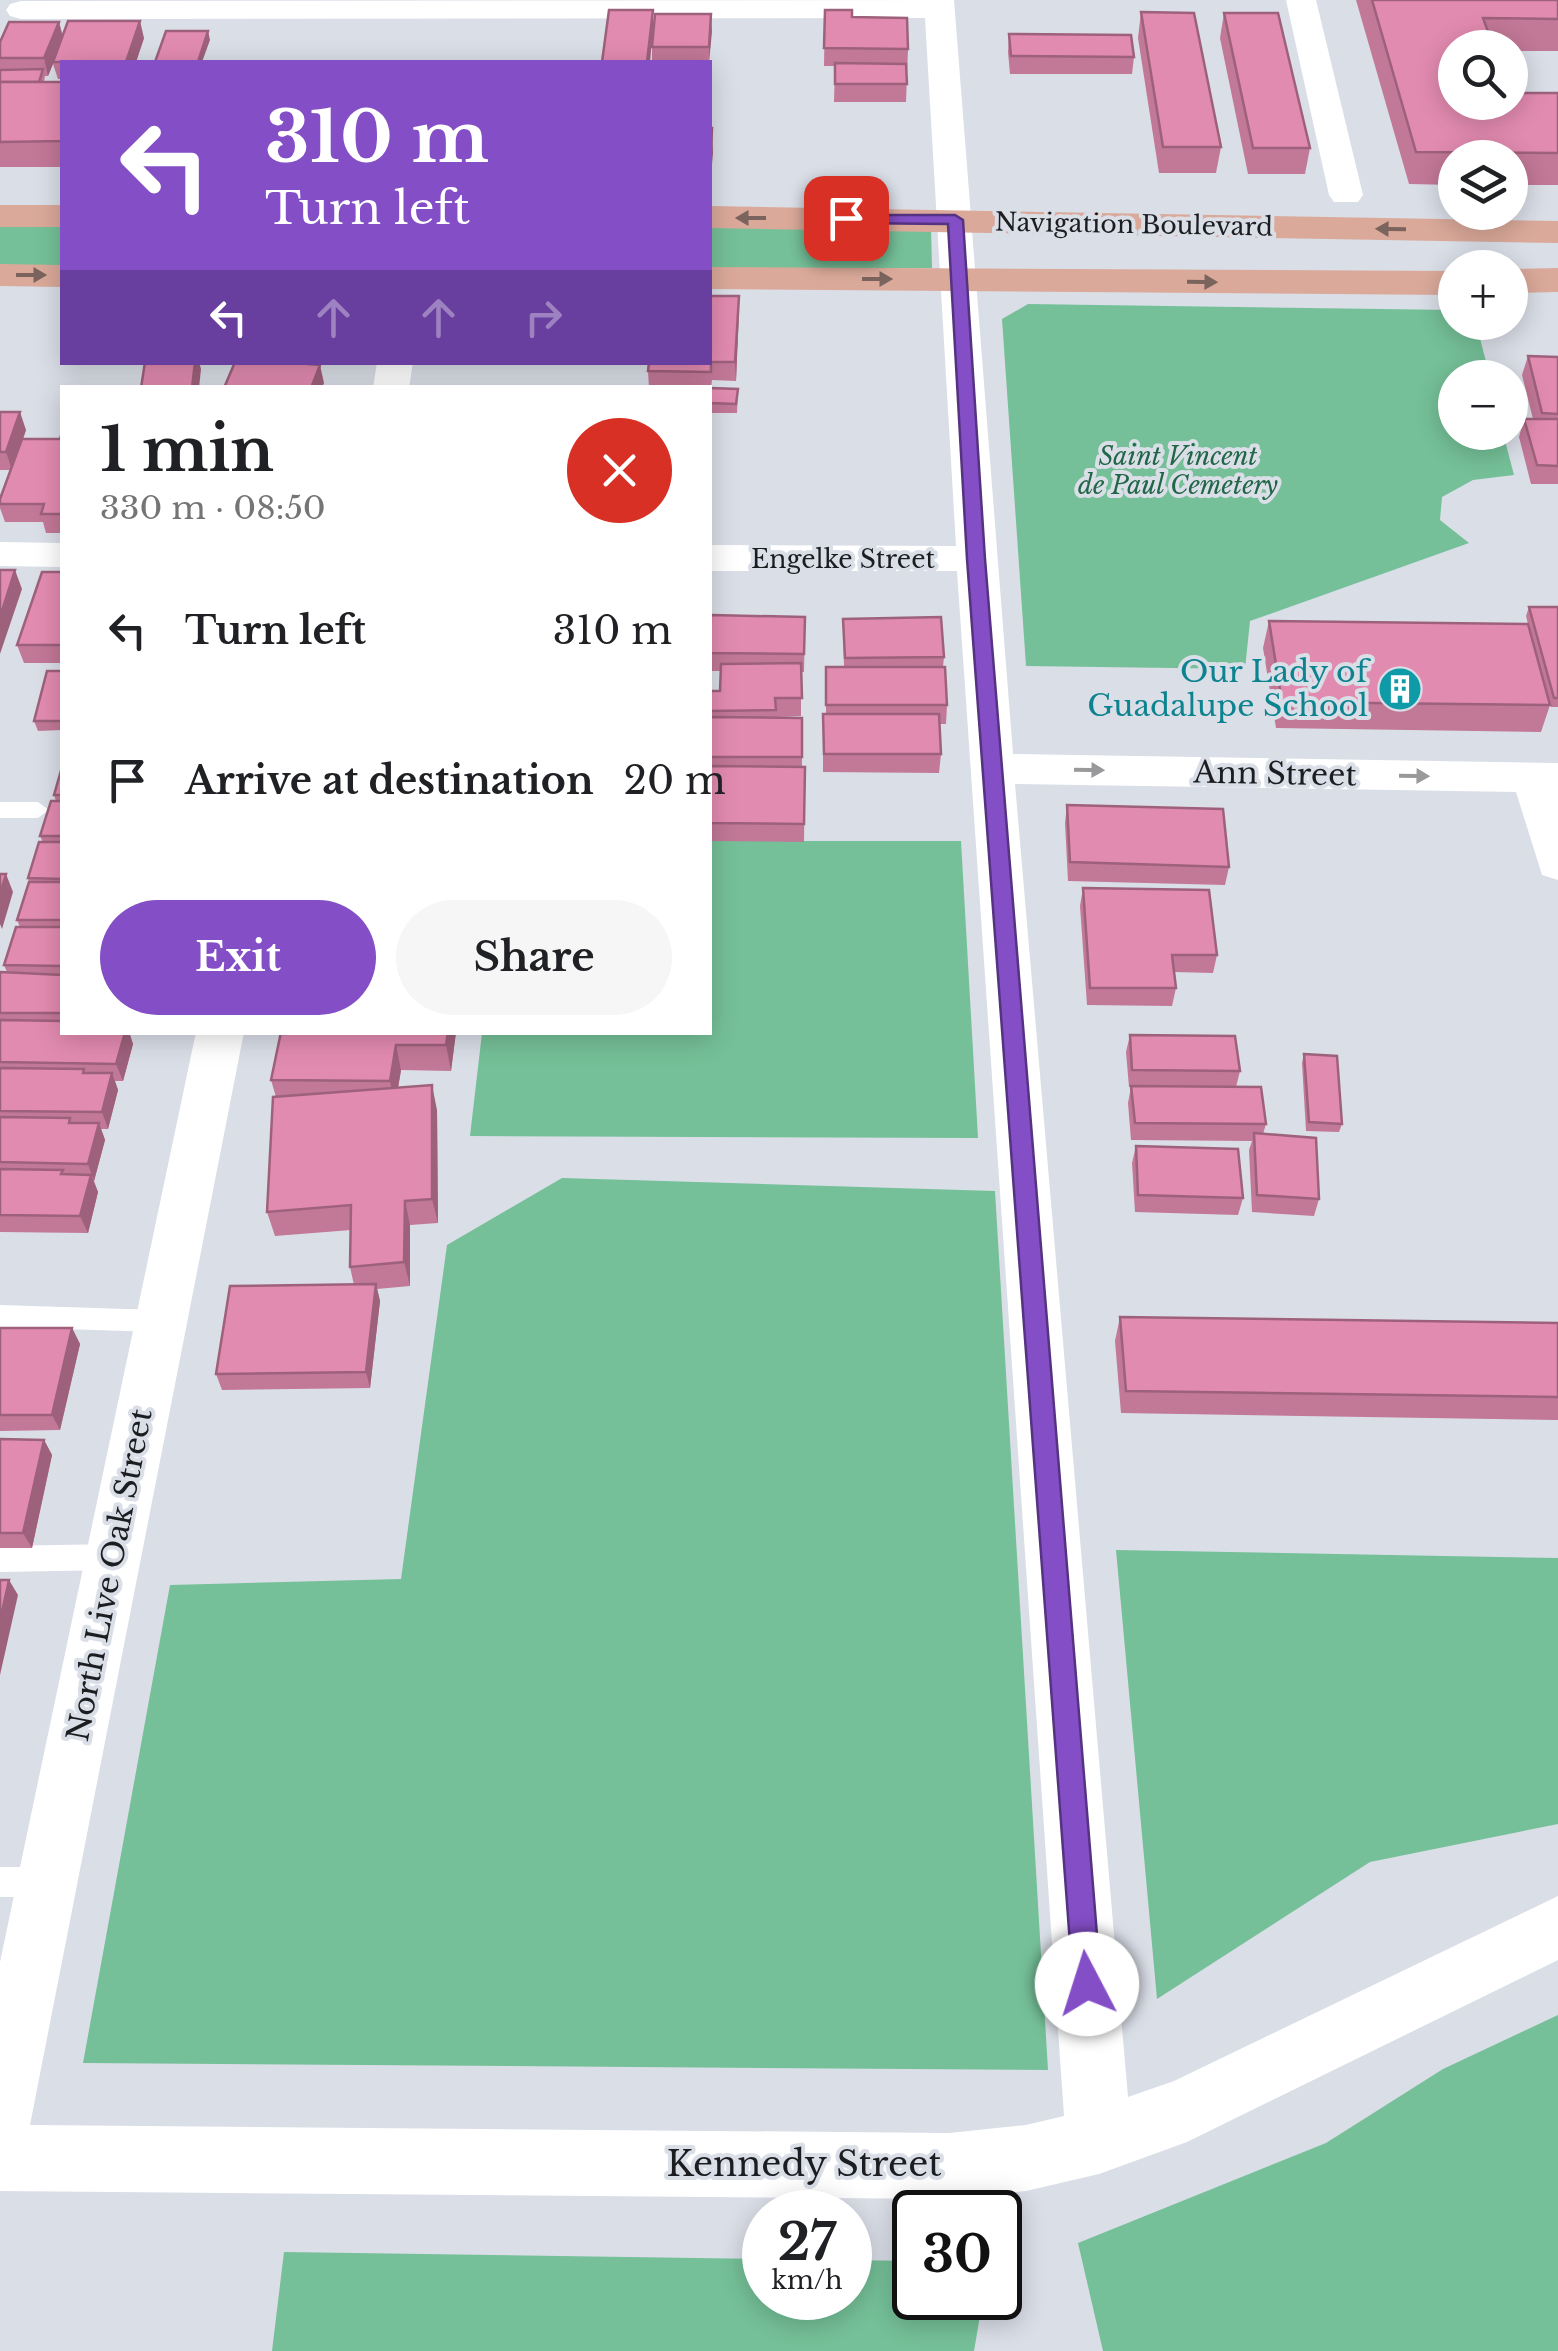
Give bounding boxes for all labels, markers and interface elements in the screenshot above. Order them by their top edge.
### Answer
map controls [1438,30,1528,450]
button: search [1438,30,1528,120]
text: 310 m [265,94,489,181]
icon: left [100,100,230,230]
button: layers [1438,140,1528,230]
pin [804,176,889,261]
text: Turn left [265,180,470,236]
icon: arrive [819,191,874,246]
street label: Navigation Boulevard [995,207,1273,242]
one-way arrow [734,210,766,226]
one-way arrow [1374,221,1406,237]
button: + [1438,250,1528,340]
one-way arrow [16,267,48,283]
one-way arrow [862,271,894,287]
one-way arrow [1187,274,1219,290]
icon: left [201,290,256,345]
icon: ahead [306,290,361,345]
icon: ahead [411,290,466,345]
icon: right [516,290,571,345]
button: − [1438,360,1528,450]
text: 1 min [100,413,274,487]
button: close [567,418,672,523]
park label: Saint Vincent de Paul Cemetery [1078,441,1278,501]
text: 330 m · 08:50 [100,488,326,528]
street label: Engelke Street [751,544,935,575]
icon: left [100,603,155,658]
text: Turn left [185,607,366,654]
text: 310 m [553,607,672,654]
place label: Our Lady of Guadalupe School [1087,653,1372,724]
building icon: Our Lady of Guadalupe School [1377,666,1423,712]
icon: arrive [100,753,155,808]
street label: Ann Street [1192,754,1358,793]
text: Arrive at destination [185,757,594,804]
text: 20 m [624,757,726,804]
one-way arrow [1074,763,1106,779]
one-way arrow [1399,768,1431,784]
button: Exit [100,900,376,1015]
button: Share [396,900,672,1015]
street label: North Live Oak Street [59,1405,160,1744]
position arrow [1035,1932,1139,2036]
street label: Kennedy Street [667,2142,941,2185]
speed limit sign: 30 [892,2190,1022,2320]
text: 27 [778,2211,836,2274]
text: km/h [772,2265,842,2296]

